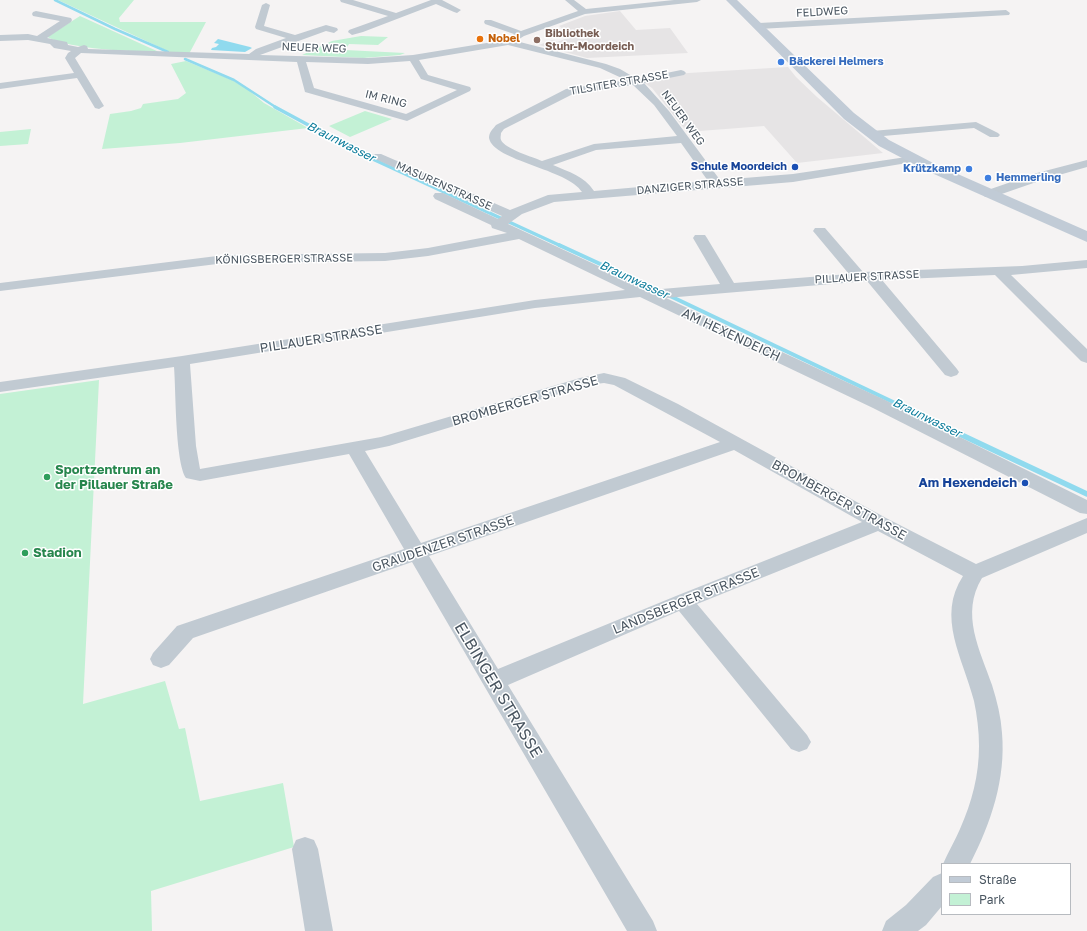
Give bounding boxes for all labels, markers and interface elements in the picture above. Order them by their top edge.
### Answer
street label: FELDWEG [796,4,848,20]
place label: Bibliothek Stuhr-Moordeich [545,27,634,53]
place label: Nobel [488,32,520,46]
marker: Nobel [475,34,485,44]
marker: Bibliothek Stuhr-Moordeich [532,35,542,45]
street label: NEUER WEG [281,40,347,56]
place label: Bäckerei Helmers [789,55,884,69]
marker: Bäckerei Helmers [776,57,786,67]
street label: TILSITER STRASSE [569,68,669,98]
street label: IM RING [364,87,408,111]
street label: NEUER WEG [659,88,707,148]
water label: Braunwasser [305,119,377,165]
street label: MASURENSTRASSE [394,159,494,213]
place label: Schule Moordeich [691,160,787,174]
marker: Schule Moordeich [790,162,800,172]
place label: Krützkamp [903,162,961,176]
marker: Krützkamp [964,164,974,174]
place label: Hemmerling [996,171,1061,185]
marker: Hemmerling [983,173,993,183]
street label: DANZIGER STRASSE [636,175,744,197]
street label: KÖNIGSBERGER STRASSE [215,251,353,267]
water label: Braunwasser [597,258,671,302]
street label: PILLAUER STRASSE [814,268,920,286]
street label: AM HEXENDEICH [679,305,783,365]
street label: PILLAUER STRASSE [259,322,383,356]
street label: BROMBERGER STRASSE [450,373,600,429]
water label: Braunwasser [890,395,964,441]
street label: BROMBERGER STRASSE [769,457,909,543]
place label: Sportzentrum an der Pillauer Straße [55,462,173,493]
marker: Sportzentrum an der Pillauer Straße [42,472,52,482]
place label: Am Hexendeich [918,475,1017,491]
marker: Am Hexendeich [1020,478,1030,488]
street label: GRAUDENZER STRASSE [370,512,516,576]
place label: Stadion [33,545,82,561]
marker: Stadion [20,548,30,558]
street label: LANDSBERGER STRASSE [610,564,762,638]
street label: ELBINGER STRASSE [450,619,546,761]
legend [941,863,1071,915]
text: Straße [979,872,1017,887]
text: Park [979,892,1005,907]

